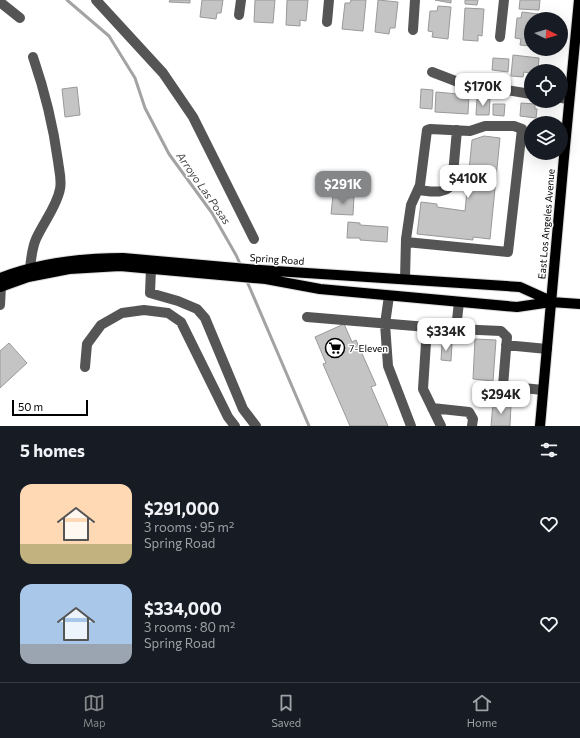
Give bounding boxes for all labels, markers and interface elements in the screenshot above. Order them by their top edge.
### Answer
north arrow [524,12,568,56]
map controls [524,12,568,160]
button: locate [524,64,568,108]
pin: $170K [455,73,511,107]
text: $170K [464,78,502,94]
button: layers [524,116,568,160]
water label: Arroyo Las Posas [174,149,234,226]
pin: $410K [440,165,496,199]
street label: East Los Angeles Avenue [535,168,557,280]
text: $410K [449,170,487,186]
pin: $291K [315,171,371,205]
text: $291K [324,176,362,192]
street label: Spring Road [249,251,305,267]
pin: $334K [418,318,474,352]
text: $334K [426,323,466,339]
supermarket icon: 7-Eleven [324,337,346,359]
place label: 7-Eleven [349,342,388,354]
pin: $294K [473,381,529,415]
text: $294K [481,386,521,402]
scale bar [12,398,88,417]
text: 50 m [18,400,43,413]
icon: filters [538,439,560,461]
text: 5 homes [20,440,85,461]
text: $291,000 [144,498,219,519]
icon: home [52,500,100,548]
icon: heart [538,513,560,535]
text: 3 rooms · 95 m² [144,519,234,535]
text: Spring Road [144,535,215,551]
text: $334,000 [144,598,222,619]
icon: home [52,600,100,648]
icon: heart [538,613,560,635]
text: 3 rooms · 80 m² [144,619,235,635]
text: Spring Road [144,635,215,651]
tab: Map [83,692,106,729]
tab: Saved [271,692,301,729]
tab: Home [467,692,497,729]

